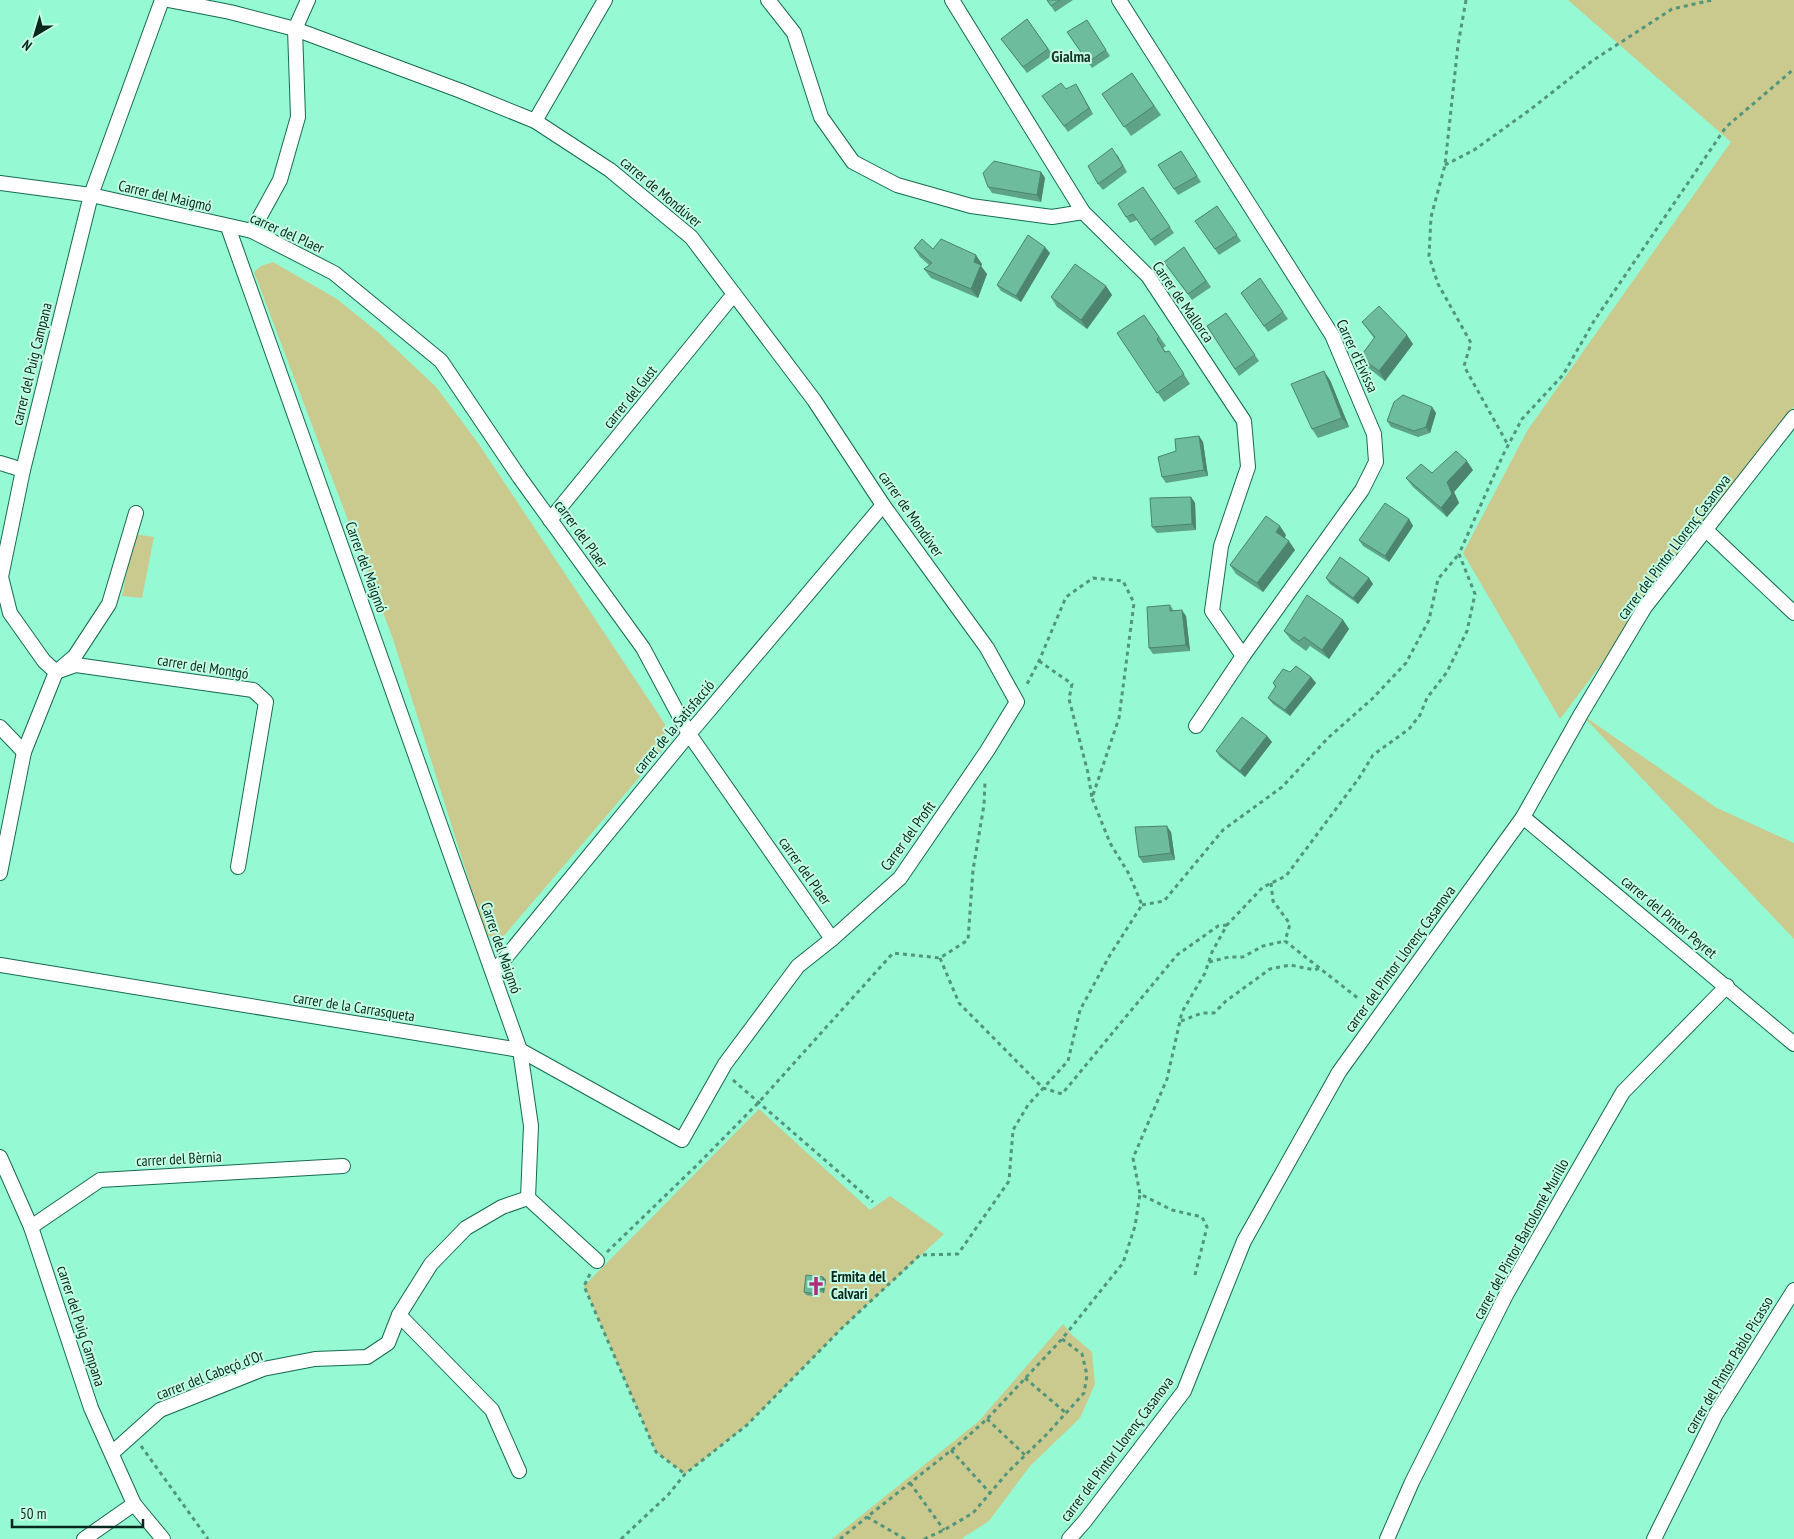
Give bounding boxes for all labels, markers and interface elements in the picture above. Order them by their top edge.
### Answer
north arrow [10,10,60,60]
text: N [18,36,36,55]
district label: Gialma [1051,46,1091,66]
street label: carrer de Mondúver [617,152,707,232]
street label: Carrer del Maigmó [117,176,214,215]
street label: carrer del Plaer [247,208,328,258]
street label: Carrer de Mallorca [1148,257,1218,346]
street label: carrer del Puig Campana [7,301,56,427]
street label: Carrer d'Eivissa [1332,316,1383,395]
street label: carrer del Gust [598,361,661,432]
street label: carrer de Mondúver [875,467,949,561]
street label: carrer del Pintor Llorenç Casanova [1613,470,1734,623]
street label: carrer del Plaer [551,496,613,572]
street label: Carrer del Maigmó [341,519,392,615]
street label: carrer del Montgó [156,650,250,683]
street label: carrer de la Satisfacció [629,676,718,777]
street label: Carrer del Profit [876,797,939,874]
street label: carrer del Plaer [775,833,836,909]
street label: carrer del Pintor Peyret [1618,871,1721,962]
street label: carrer del Pintor Llorenç Casanova [1340,882,1459,1036]
street label: Carrer del Maigmó [477,900,526,996]
street label: carrer de la Carrasqueta [292,988,416,1026]
street label: carrer del Bèrnia [136,1147,222,1170]
street label: carrer del Pintor Bartolomé Murillo [1468,1155,1573,1322]
street label: carrer del Puig Campana [53,1263,110,1389]
place label: Ermita del Calvari [831,1267,886,1303]
church icon: Ermita del Calvari [805,1275,827,1297]
street label: carrer del Pintor Pablo Picasso [1680,1293,1777,1437]
street label: carrer del Cabeçó d'Or [153,1345,267,1404]
street label: carrer del Pintor Llorenç Casanova [1056,1372,1177,1525]
scale bar [12,1496,144,1528]
text: 50 m [20,1504,46,1523]

